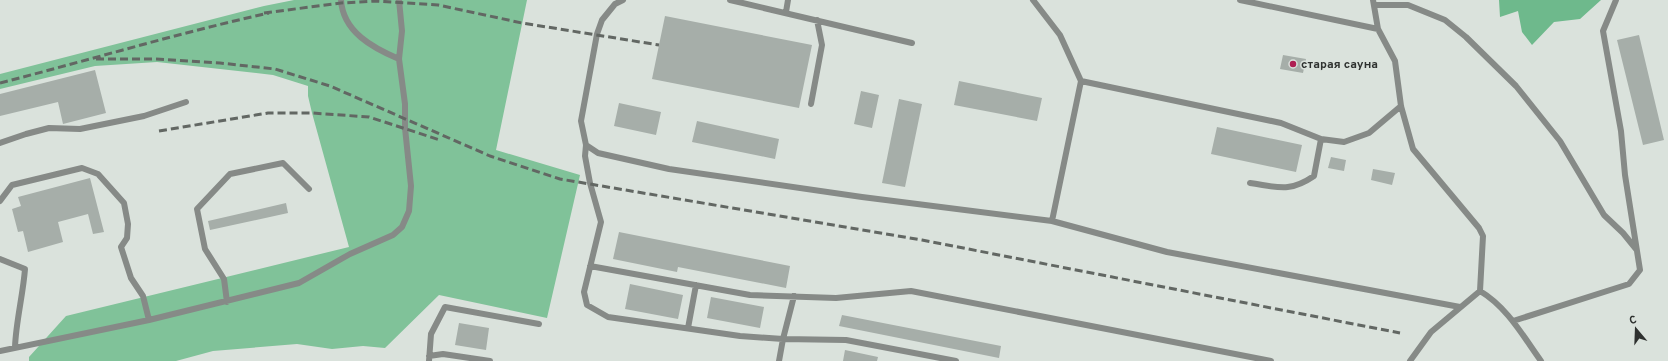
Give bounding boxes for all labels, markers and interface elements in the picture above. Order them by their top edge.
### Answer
place label: старая сауна [1301,57,1378,73]
marker: старая сауна [1288,59,1298,69]
north arrow [1616,309,1656,349]
text: С [1627,313,1639,328]

